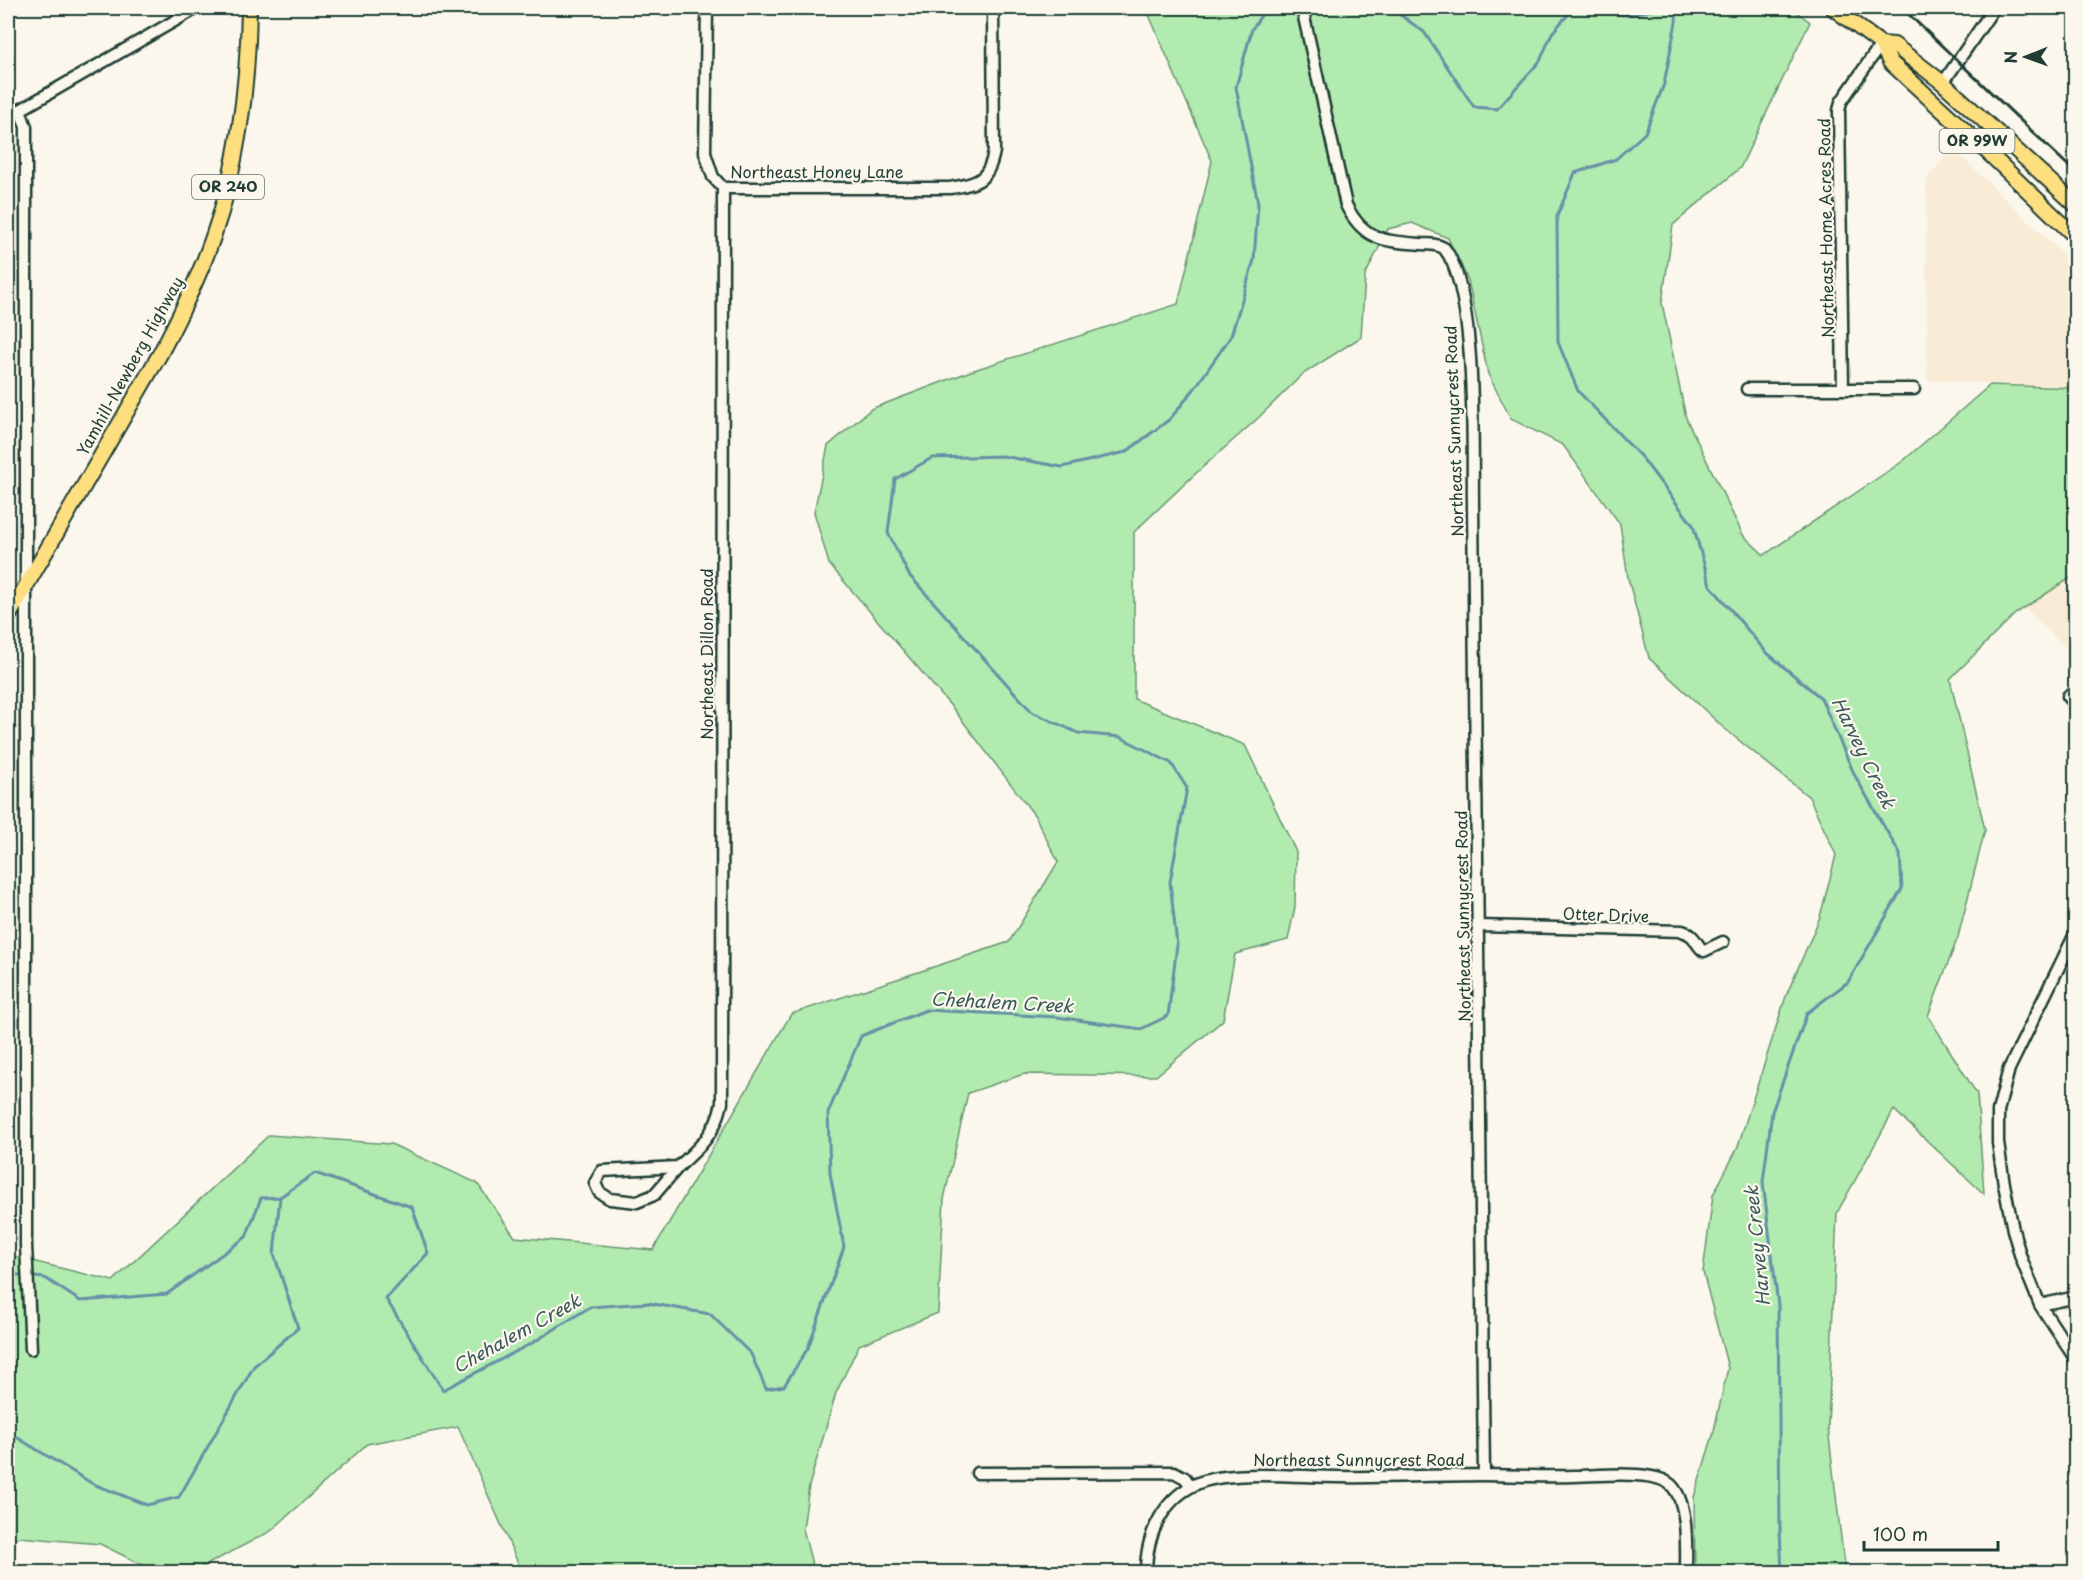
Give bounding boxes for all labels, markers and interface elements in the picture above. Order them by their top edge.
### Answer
north arrow [1996,27,2056,87]
text: N [1998,51,2022,64]
street label: Northeast Home Acres Road [1811,118,1839,338]
road number: OR 99W [1940,129,2014,153]
street label: Northeast Honey Lane [730,159,904,183]
road number: OR 240 [192,175,264,199]
street label: Yamhill-Newberg Highway [70,272,188,459]
street label: Northeast Sunnycrest Road [1437,325,1469,537]
street label: Northeast Dillon Road [694,568,718,740]
water label: Harvey Creek [1826,692,1903,814]
street label: Northeast Sunnycrest Road [1448,810,1476,1022]
street label: Otter Drive [1562,900,1650,928]
water label: Chehalem Creek [930,984,1075,1019]
water label: Harvey Creek [1737,1183,1776,1308]
water label: Chehalem Creek [447,1286,586,1379]
street label: Northeast Sunnycrest Road [1253,1447,1465,1471]
scale bar [1864,1514,1998,1552]
text: 100 m [1873,1520,1928,1547]

